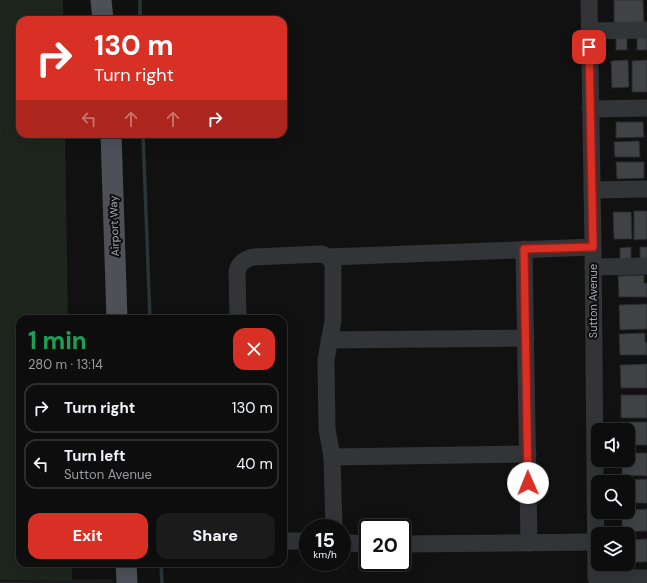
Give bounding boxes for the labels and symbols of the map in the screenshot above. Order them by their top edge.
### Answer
pin [572,30,606,64]
street label: Airport Way [106,195,122,257]
street label: Sutton Avenue [586,264,600,338]
position arrow [507,462,549,504]
speed limit sign: 20 [359,519,411,571]

